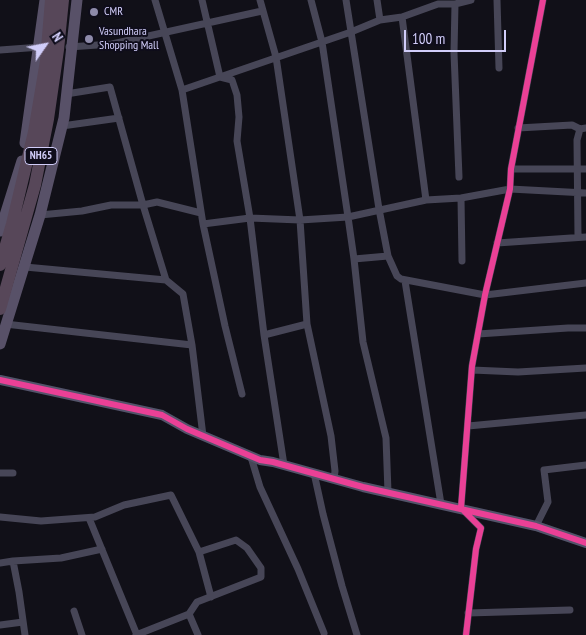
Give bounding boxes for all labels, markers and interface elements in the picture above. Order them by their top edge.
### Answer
place label: CMR [104,5,123,19]
marker: CMR [88,6,100,18]
north arrow [20,20,70,70]
scale bar [406,20,508,52]
place label: Vasundhara Shopping Mall [99,25,159,53]
text: N [48,29,67,45]
text: 100 m [412,29,445,48]
marker: Vasundhara Shopping Mall [83,33,95,45]
road number: NH65 [25,148,57,164]

